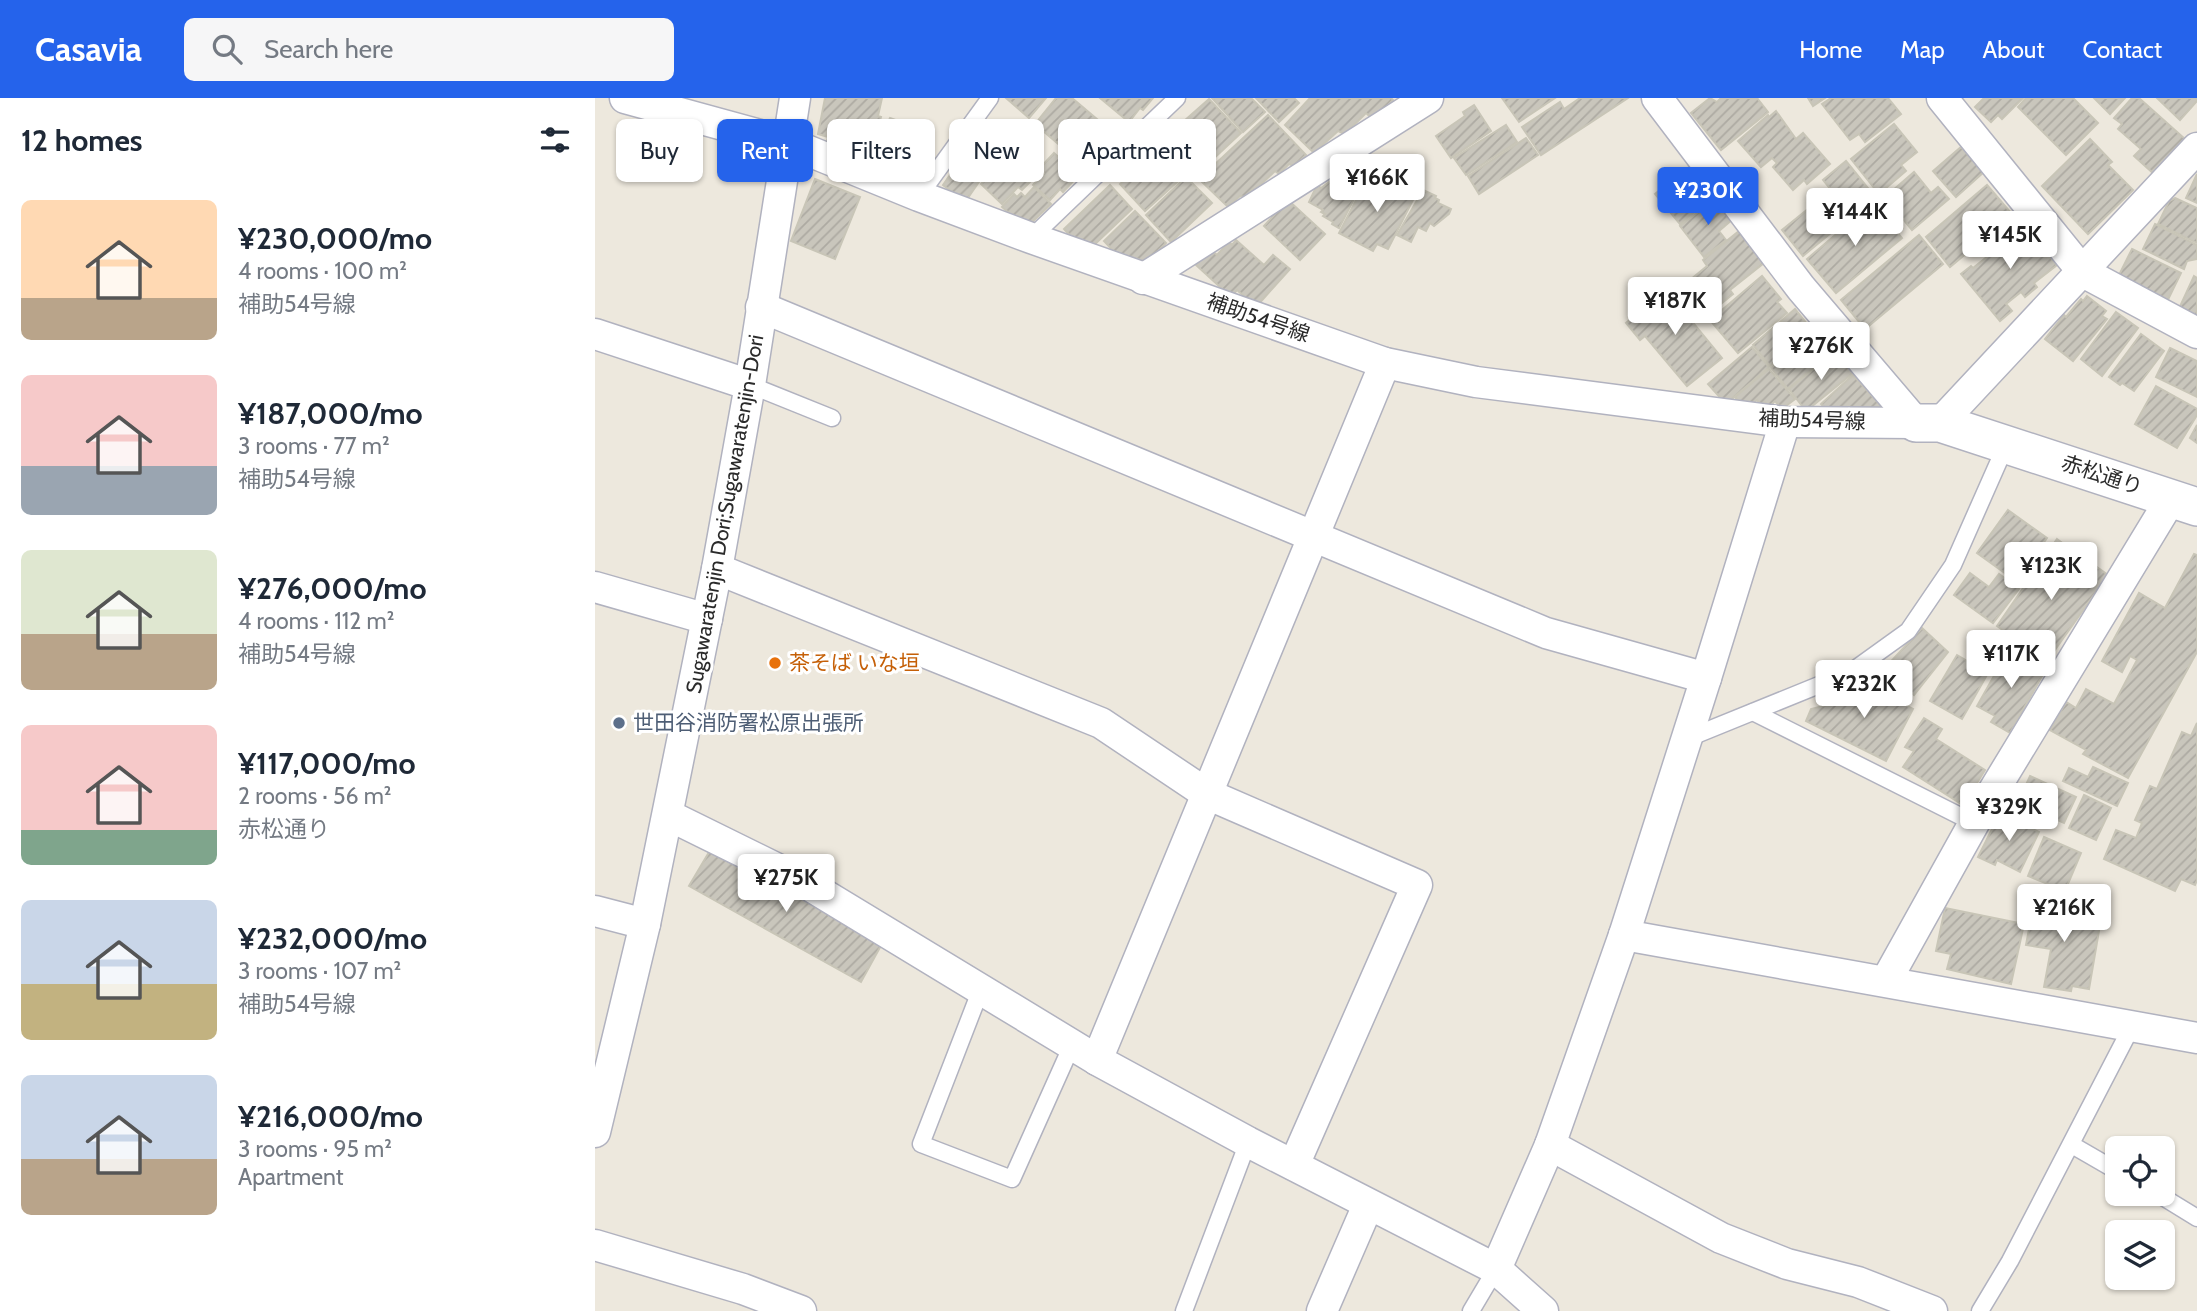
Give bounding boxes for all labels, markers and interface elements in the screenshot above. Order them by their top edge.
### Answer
search box [184,18,674,81]
text: Casavia [35,29,142,69]
icon: search [208,30,246,68]
text: Search here [264,33,393,65]
text: Home [1799,35,1862,64]
text: Map [1900,35,1945,64]
text: About [1983,35,2045,64]
text: Contact [2083,35,2162,64]
chip: Buy [616,119,703,182]
chip: Rent [717,119,813,182]
chip: Filters [827,119,935,182]
chip: New [949,119,1044,182]
chip: Apartment [1058,119,1216,182]
icon: filters [536,121,574,159]
text: 12 homes [21,122,143,159]
pin: ¥166K [1328,155,1426,214]
text: ¥166K [1346,163,1408,191]
pin: ¥230K [1659,167,1757,227]
text: ¥230K [1673,176,1743,204]
pin: ¥144K [1806,188,1904,248]
text: ¥144K [1822,197,1888,225]
pin: ¥145K [1961,212,2059,271]
text: ¥230,000/mo [238,220,432,257]
text: ¥145K [1978,220,2042,248]
icon: home [77,228,161,312]
text: 4 rooms · 100 m² [238,257,407,285]
pin: ¥187K [1626,278,1724,337]
text: ¥187K [1644,286,1706,314]
street label: 補助54号線 [1203,288,1313,347]
text: 補助54号線 [238,290,356,318]
pin: ¥276K [1772,322,1870,382]
text: ¥276K [1789,331,1853,359]
street label: Sugawaratenjin Dori;Sugawaratenjin-Dori [681,333,769,695]
text: ¥187,000/mo [238,395,423,432]
icon: home [77,403,161,487]
street label: 補助54号線 [1758,405,1866,434]
text: 3 rooms · 77 m² [238,432,390,460]
street label: 赤松通り [2058,450,2146,499]
text: 補助54号線 [238,465,356,493]
pin: ¥123K [2002,542,2100,602]
text: ¥123K [2020,551,2082,579]
text: ¥276,000/mo [238,570,427,607]
icon: home [77,578,161,662]
text: 4 rooms · 112 m² [238,607,394,635]
pin: ¥117K [1962,630,2060,690]
text: ¥117K [1982,639,2040,667]
text: 補助54号線 [238,640,356,668]
place label: 茶そば いな垣 [789,650,920,675]
marker: 茶そば いな垣 [767,655,783,671]
pin: ¥232K [1815,660,1913,720]
text: ¥232K [1831,669,1897,697]
place label: 世田谷消防署松原出張所 [633,710,864,735]
marker: 世田谷消防署松原出張所 [611,715,627,731]
text: ¥117,000/mo [238,745,416,782]
icon: home [77,753,161,837]
text: 2 rooms · 56 m² [238,782,392,810]
pin: ¥329K [1960,784,2058,843]
text: ¥329K [1976,792,2042,820]
text: 赤松通り [238,815,330,843]
pin: ¥275K [737,854,835,914]
text: ¥275K [754,863,818,891]
pin: ¥216K [2015,884,2113,944]
text: ¥216K [2033,893,2095,921]
text: ¥232,000/mo [238,920,427,957]
icon: home [77,928,161,1012]
text: 3 rooms · 107 m² [238,957,401,985]
text: 補助54号線 [238,990,356,1018]
text: ¥216,000/mo [238,1098,423,1135]
icon: home [77,1103,161,1187]
text: 3 rooms · 95 m² [238,1135,392,1163]
map controls [2105,1136,2175,1290]
button: locate [2105,1136,2175,1206]
text: Apartment [238,1163,343,1191]
button: layers [2105,1220,2175,1290]

